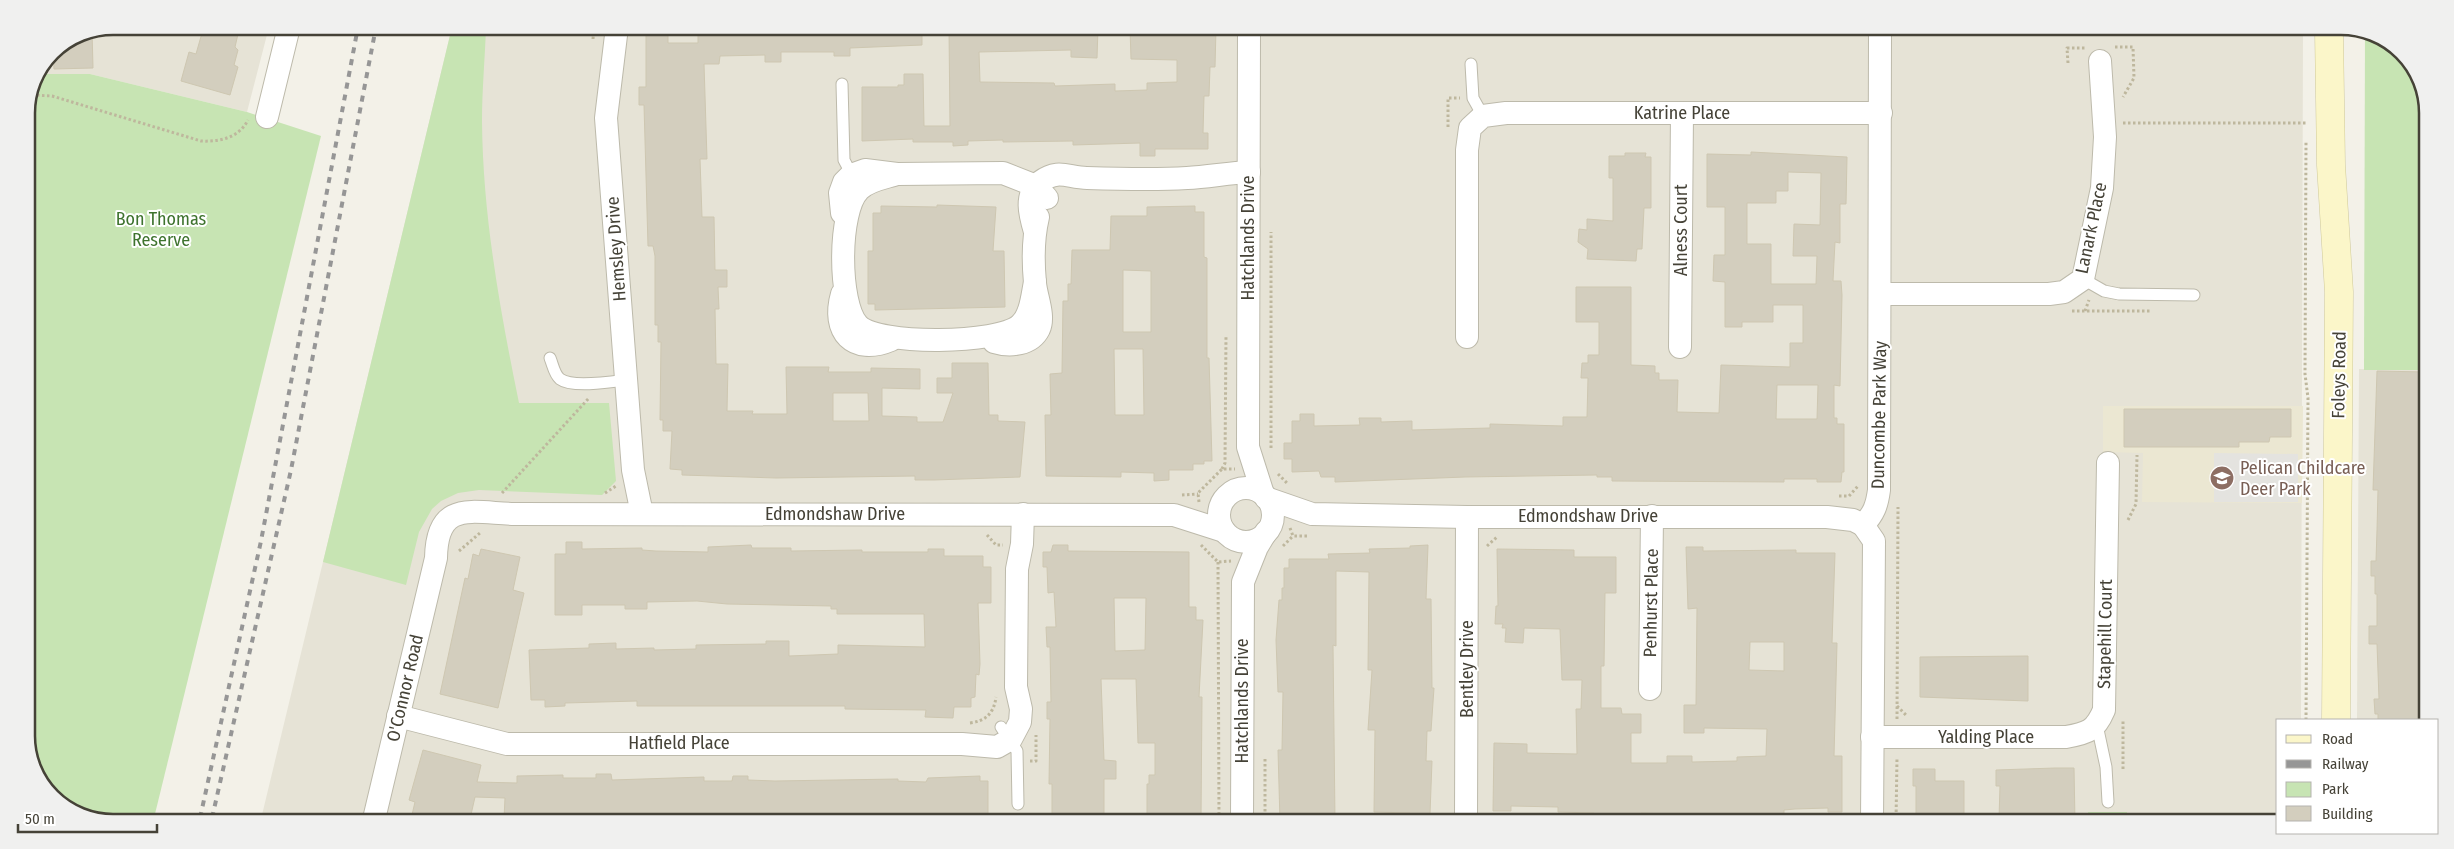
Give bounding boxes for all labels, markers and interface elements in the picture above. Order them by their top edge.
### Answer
street label: Katrine Place [1634,102,1730,124]
street label: Hatchlands Drive [1237,175,1259,301]
street label: Lanark Place [2071,180,2111,276]
street label: Alness Court [1670,184,1692,276]
street label: Hemsley Drive [601,196,631,302]
park label: Bon Thomas Reserve [116,208,207,251]
street label: Foleys Road [2327,331,2351,419]
street label: Duncombe Park Way [1867,341,1891,489]
place label: Pelican Childcare Deer Park [2240,457,2366,500]
school or university icon: Pelican Childcare Deer Park [2209,465,2235,491]
street label: Edmondshaw Drive [765,503,905,525]
street label: Edmondshaw Drive [1518,505,1658,527]
street label: Penhurst Place [1639,548,1663,658]
street label: Stapehill Court [2093,579,2117,689]
street label: Bentley Drive [1456,620,1478,718]
street label: O'Connor Road [382,632,428,744]
street label: Hatchlands Drive [1231,638,1253,764]
legend [2276,719,2439,834]
street label: Yalding Place [1938,726,2034,748]
text: Road [2322,730,2353,748]
street label: Hatfield Place [628,732,730,754]
text: Railway [2322,755,2369,773]
text: Park [2322,780,2349,798]
scale bar [18,802,156,834]
text: Building [2322,805,2373,823]
text: 50 m [25,810,55,828]

